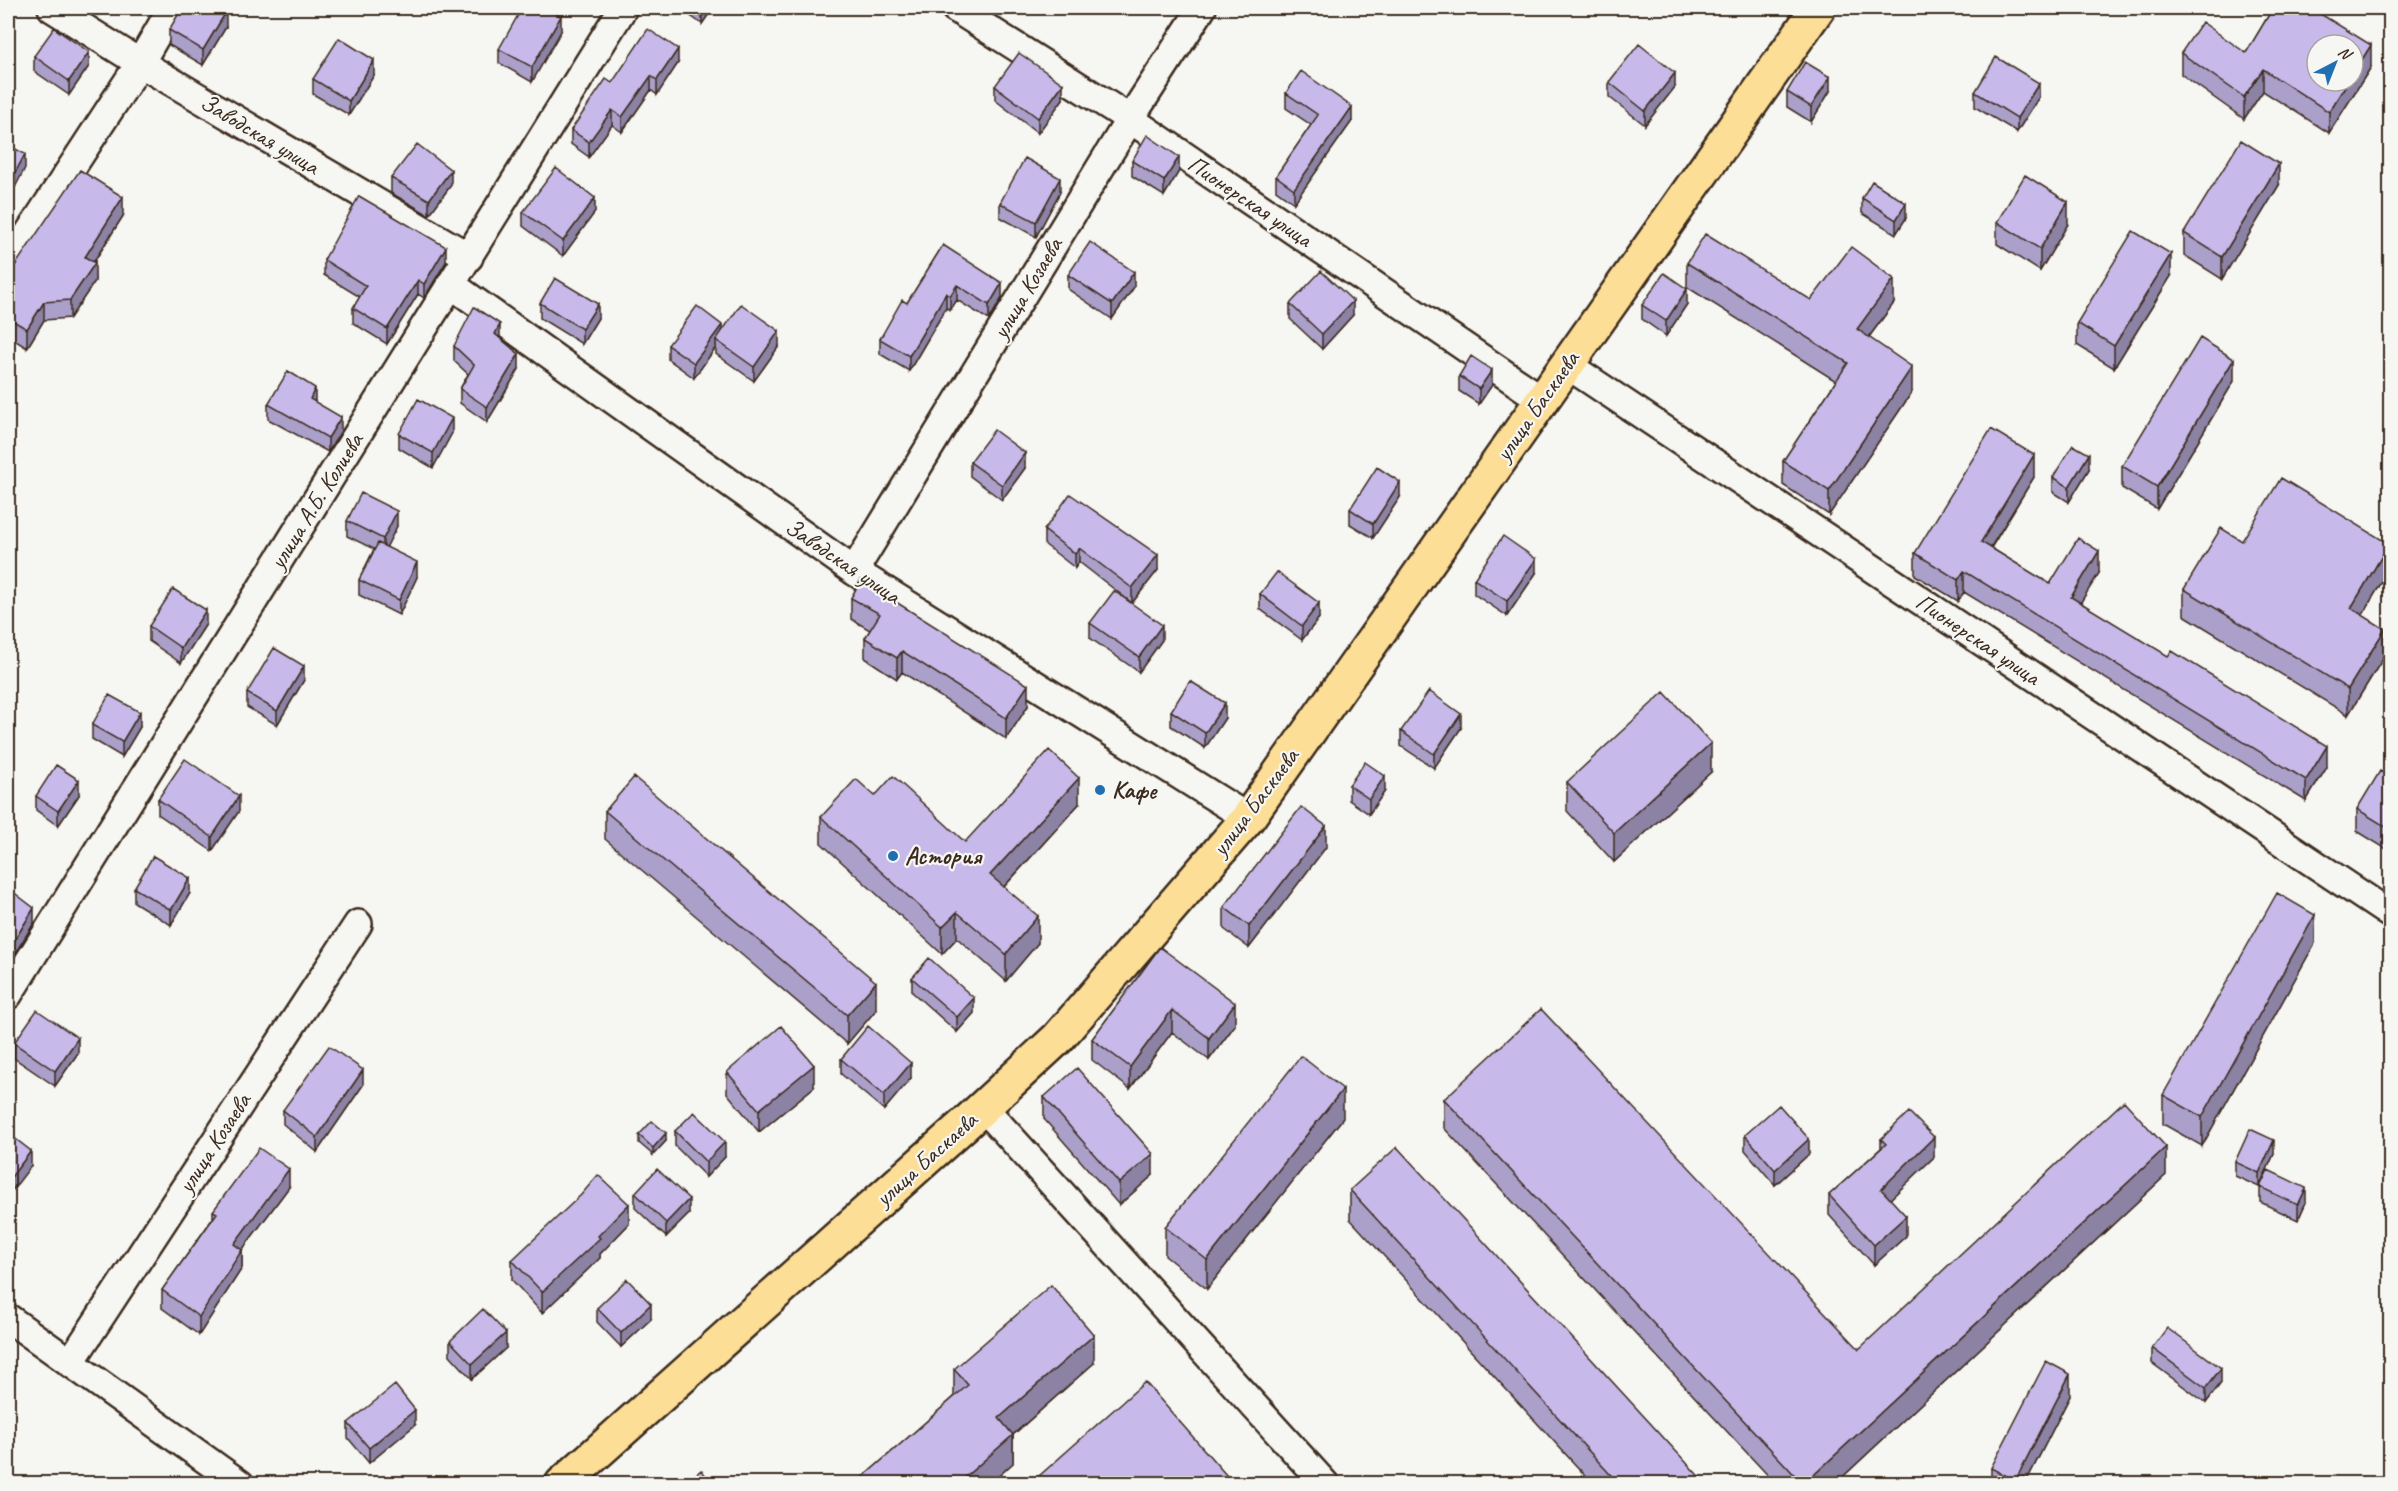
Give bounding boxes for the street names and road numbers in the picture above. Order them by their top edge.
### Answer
street label: Заводская улица [195,87,326,182]
street label: Пионерская улица [1182,148,1319,254]
street label: улица Козаева [984,231,1070,346]
street label: улица Баскаева [1487,344,1587,468]
street label: улица А.Б. Колиева [261,426,370,576]
street label: Заводская улица [779,511,908,611]
street label: Пионерская улица [1910,586,2047,692]
street label: улица Баскаева [1204,741,1306,863]
street label: улица Козаева [170,1086,258,1200]
street label: улица Баскаева [867,1104,984,1214]

